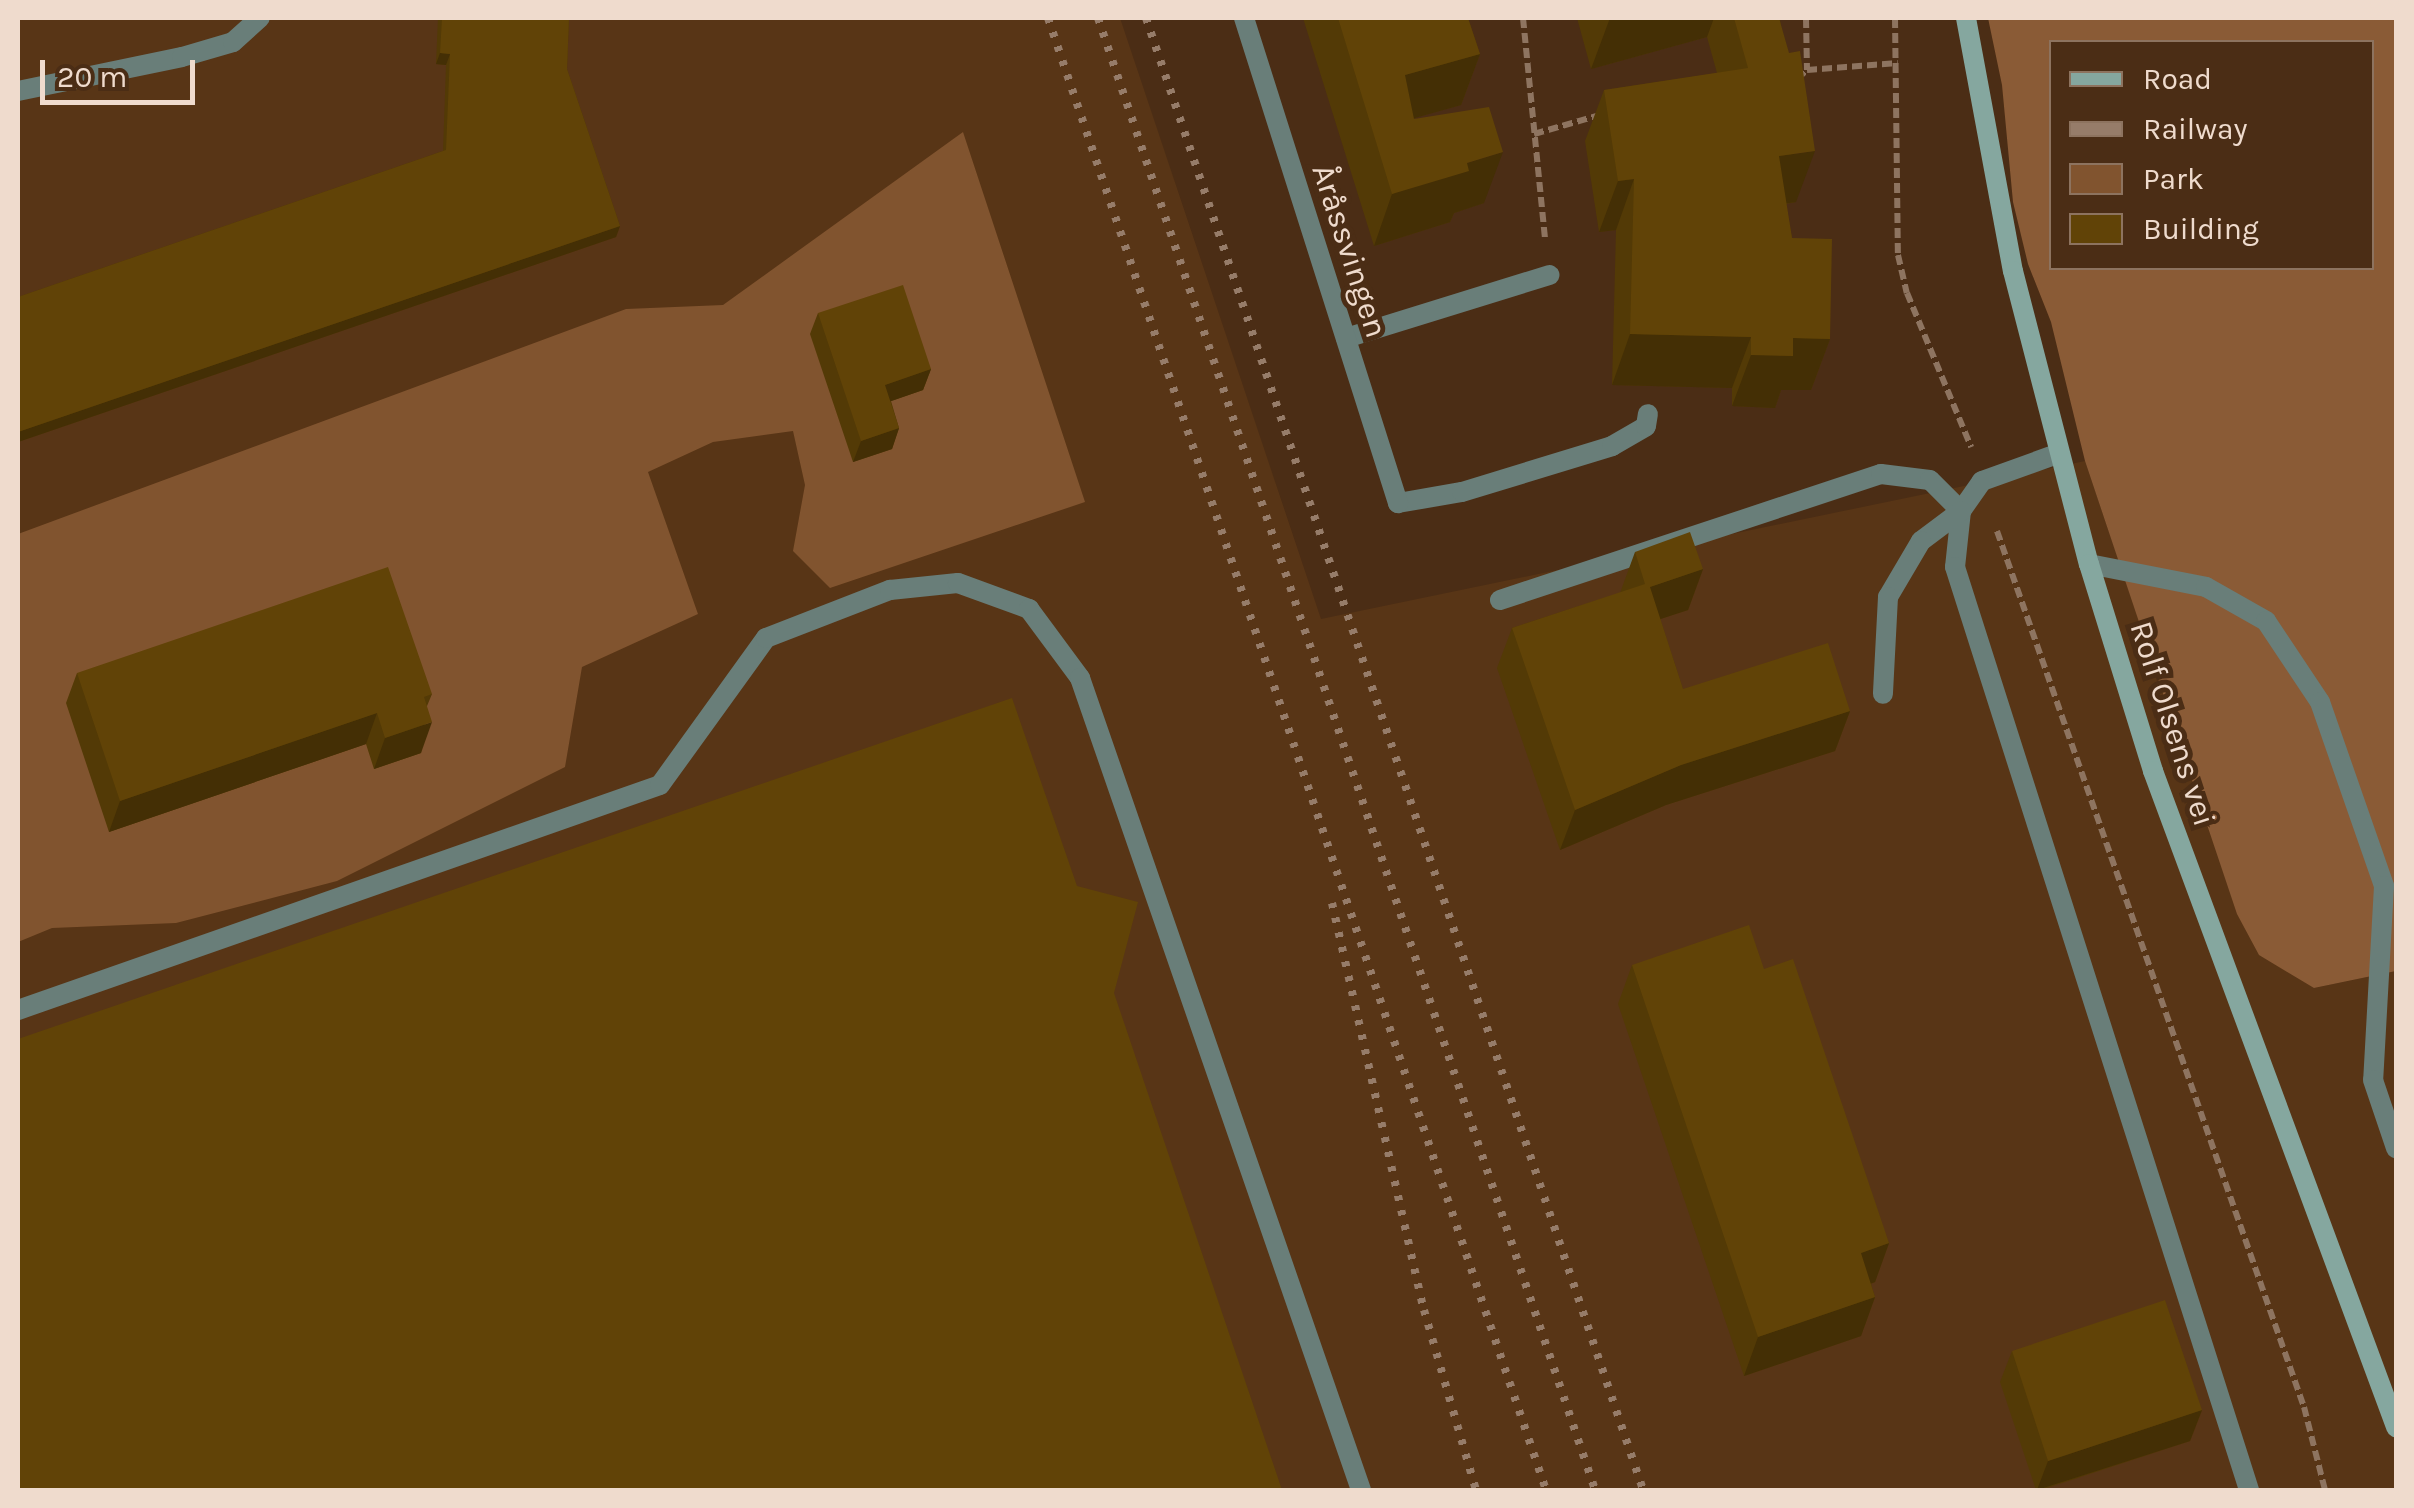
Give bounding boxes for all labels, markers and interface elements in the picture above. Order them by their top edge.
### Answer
scale bar [45,40,200,102]
legend [2049,40,2374,270]
text: 20 m [57,59,127,95]
text: Road [2143,61,2212,97]
text: Railway [2143,111,2247,147]
street label: Åråssvingen [1303,160,1395,342]
text: Park [2143,161,2204,197]
text: Building [2143,211,2259,247]
street label: Rolf Olsens vei [2121,617,2223,831]

